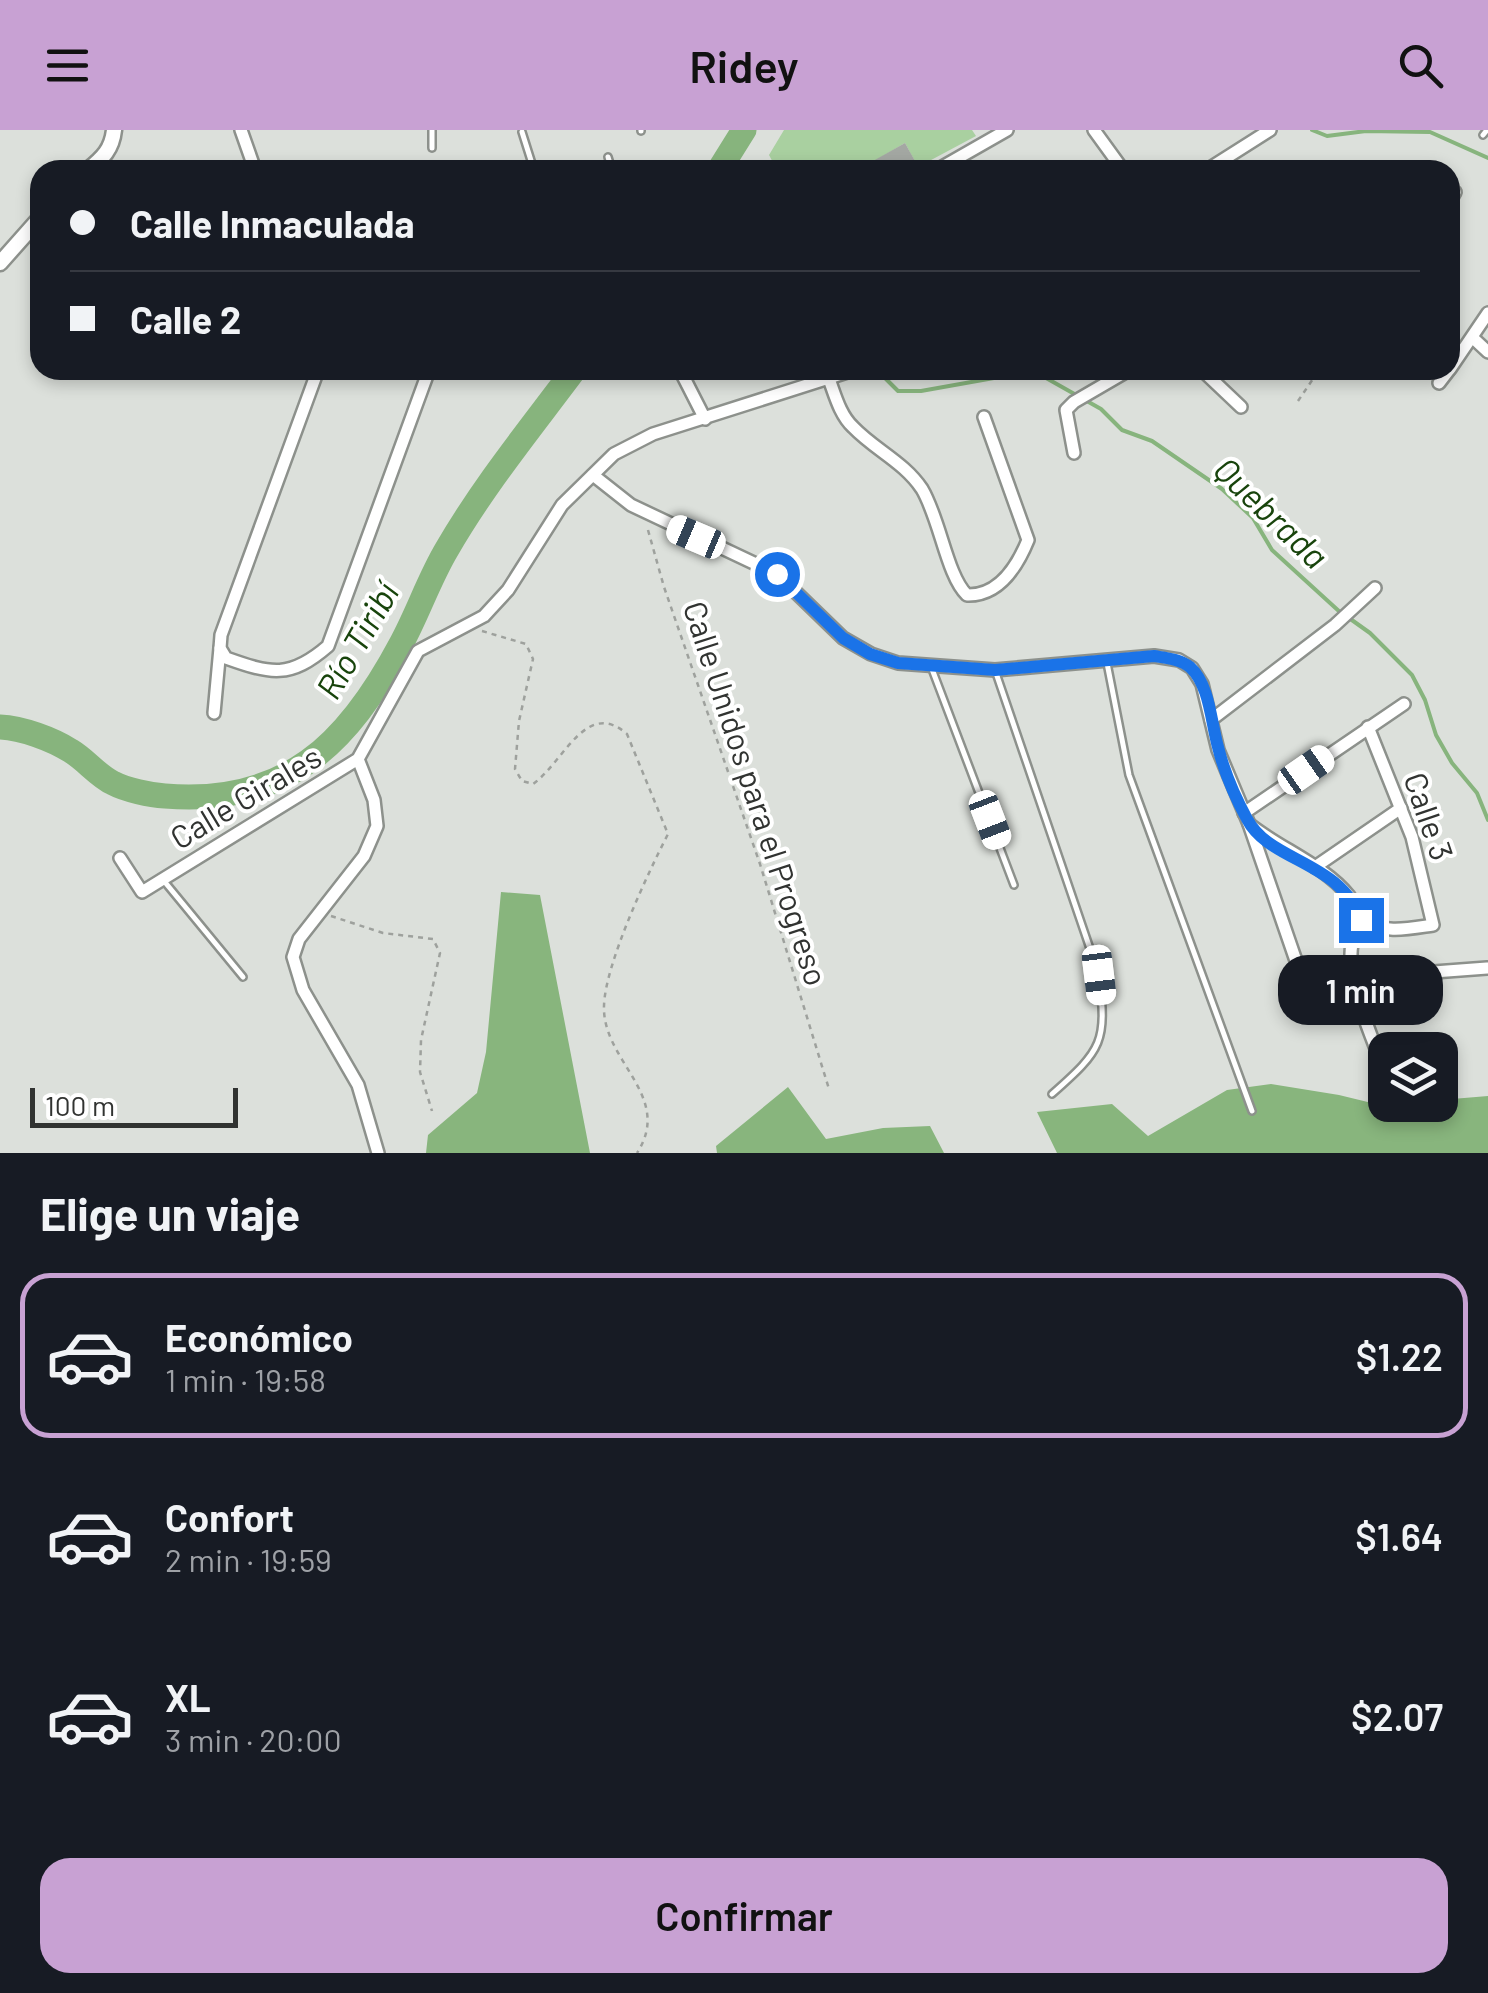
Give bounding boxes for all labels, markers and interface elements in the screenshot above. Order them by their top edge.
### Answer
icon: menu [40,38,95,93]
text: Ridey [689,38,799,92]
icon: search [1393,38,1448,93]
text: Calle Inmaculada [130,200,415,246]
text: Calle 2 [130,296,241,342]
water label: Quebrada [1206,448,1338,576]
car [663,511,729,563]
route start [755,552,800,597]
water label: Río Tiribí [306,573,407,706]
street label: Calle Unidos para el Progreso [677,596,837,990]
street label: Calle Girales [163,736,327,856]
car [1273,741,1339,799]
street label: Calle 3 [1397,767,1463,865]
car [965,787,1015,853]
route end [1339,898,1384,943]
car [1080,943,1118,1007]
callout: 1 min [1278,955,1444,1025]
text: 1 min [1326,971,1395,1009]
map controls [1368,1032,1458,1122]
button: layers [1368,1032,1458,1122]
scale bar [30,1083,238,1128]
text: 100 m [45,1088,115,1122]
text: Elige un viaje [40,1186,300,1240]
icon: car [45,1311,135,1401]
text: Económico [165,1314,353,1360]
text: $1.22 [1356,1333,1443,1379]
text: 1 min · 19:58 [165,1360,326,1398]
icon: car [45,1491,135,1581]
text: Confort [165,1494,294,1540]
text: $1.64 [1355,1513,1443,1559]
text: 2 min · 19:59 [165,1540,332,1578]
icon: car [45,1671,135,1761]
text: XL [165,1674,211,1720]
text: $2.07 [1351,1693,1443,1739]
text: 3 min · 20:00 [165,1720,342,1758]
button: Confirmar [40,1858,1448,1973]

